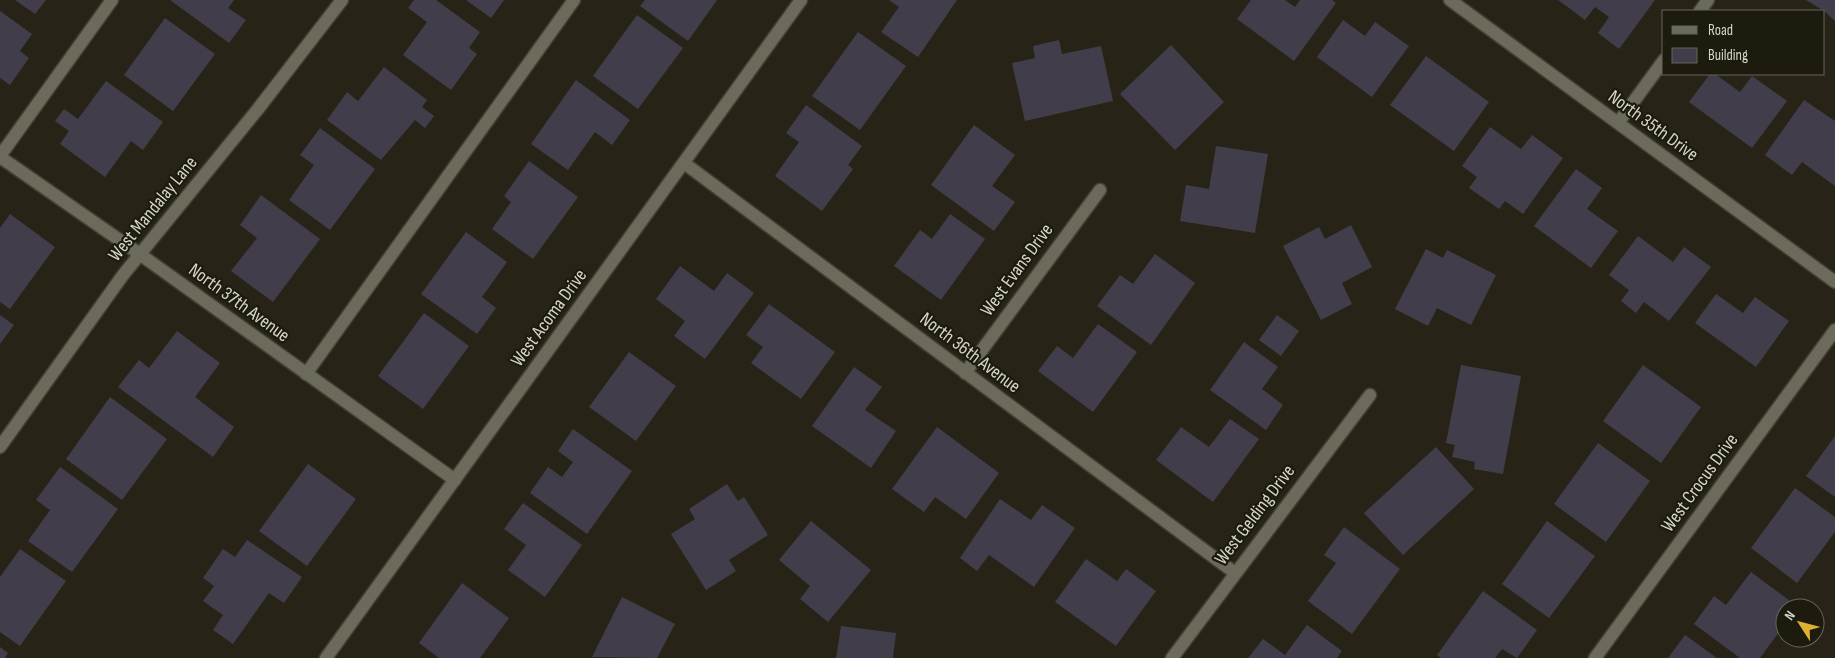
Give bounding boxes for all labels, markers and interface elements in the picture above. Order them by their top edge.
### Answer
legend [1662,10,1825,75]
text: Road [1708,21,1733,40]
text: Building [1708,46,1748,65]
street label: North 35th Drive [1603,86,1703,166]
street label: West Mandalay Lane [104,152,202,266]
street label: West Evans Drive [976,219,1058,321]
street label: North 37th Avenue [184,259,294,347]
street label: West Acoma Drive [506,265,592,371]
street label: North 36th Avenue [915,308,1025,398]
street label: West Crocus Drive [1657,429,1743,537]
street label: West Gelding Drive [1210,460,1300,570]
north arrow [1775,598,1825,648]
text: N [1781,608,1799,624]

